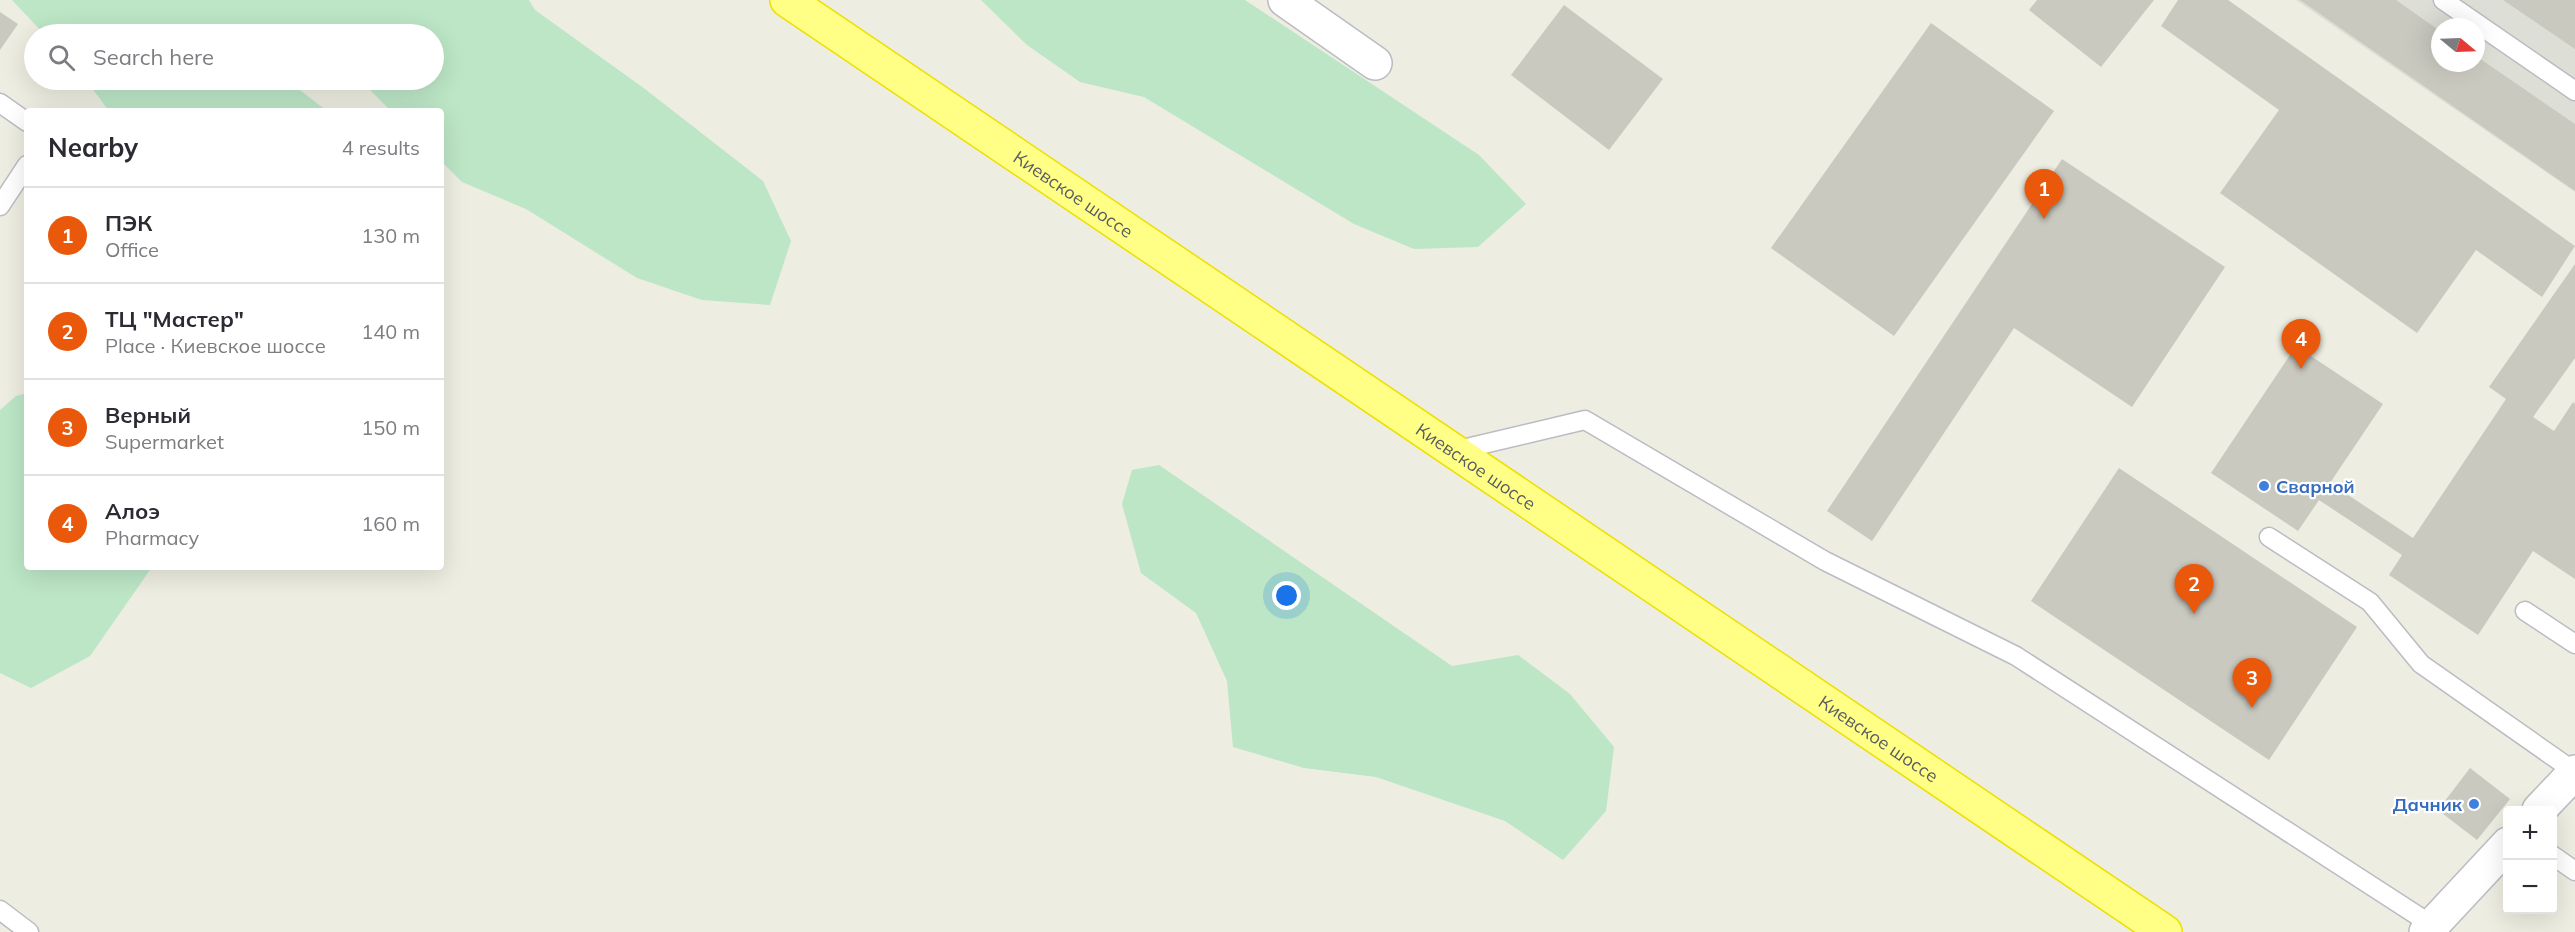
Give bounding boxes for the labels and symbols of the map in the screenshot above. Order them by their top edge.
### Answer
north arrow [2431,18,2485,72]
street label: Киевское шоссе [1009,145,1138,243]
pin: 1 [2024,170,2064,219]
pin: 4 [2282,320,2320,369]
street label: Киевское шоссе [1412,417,1541,515]
place label: Сварной [2276,475,2355,498]
marker: Сварной [2257,479,2271,493]
pin: 2 [2174,564,2214,614]
your location [1272,581,1301,610]
pin: 3 [2232,658,2272,708]
street label: Киевское шоссе [1814,690,1943,787]
place label: Дачник [2393,793,2463,816]
marker: Дачник [2467,797,2481,811]

